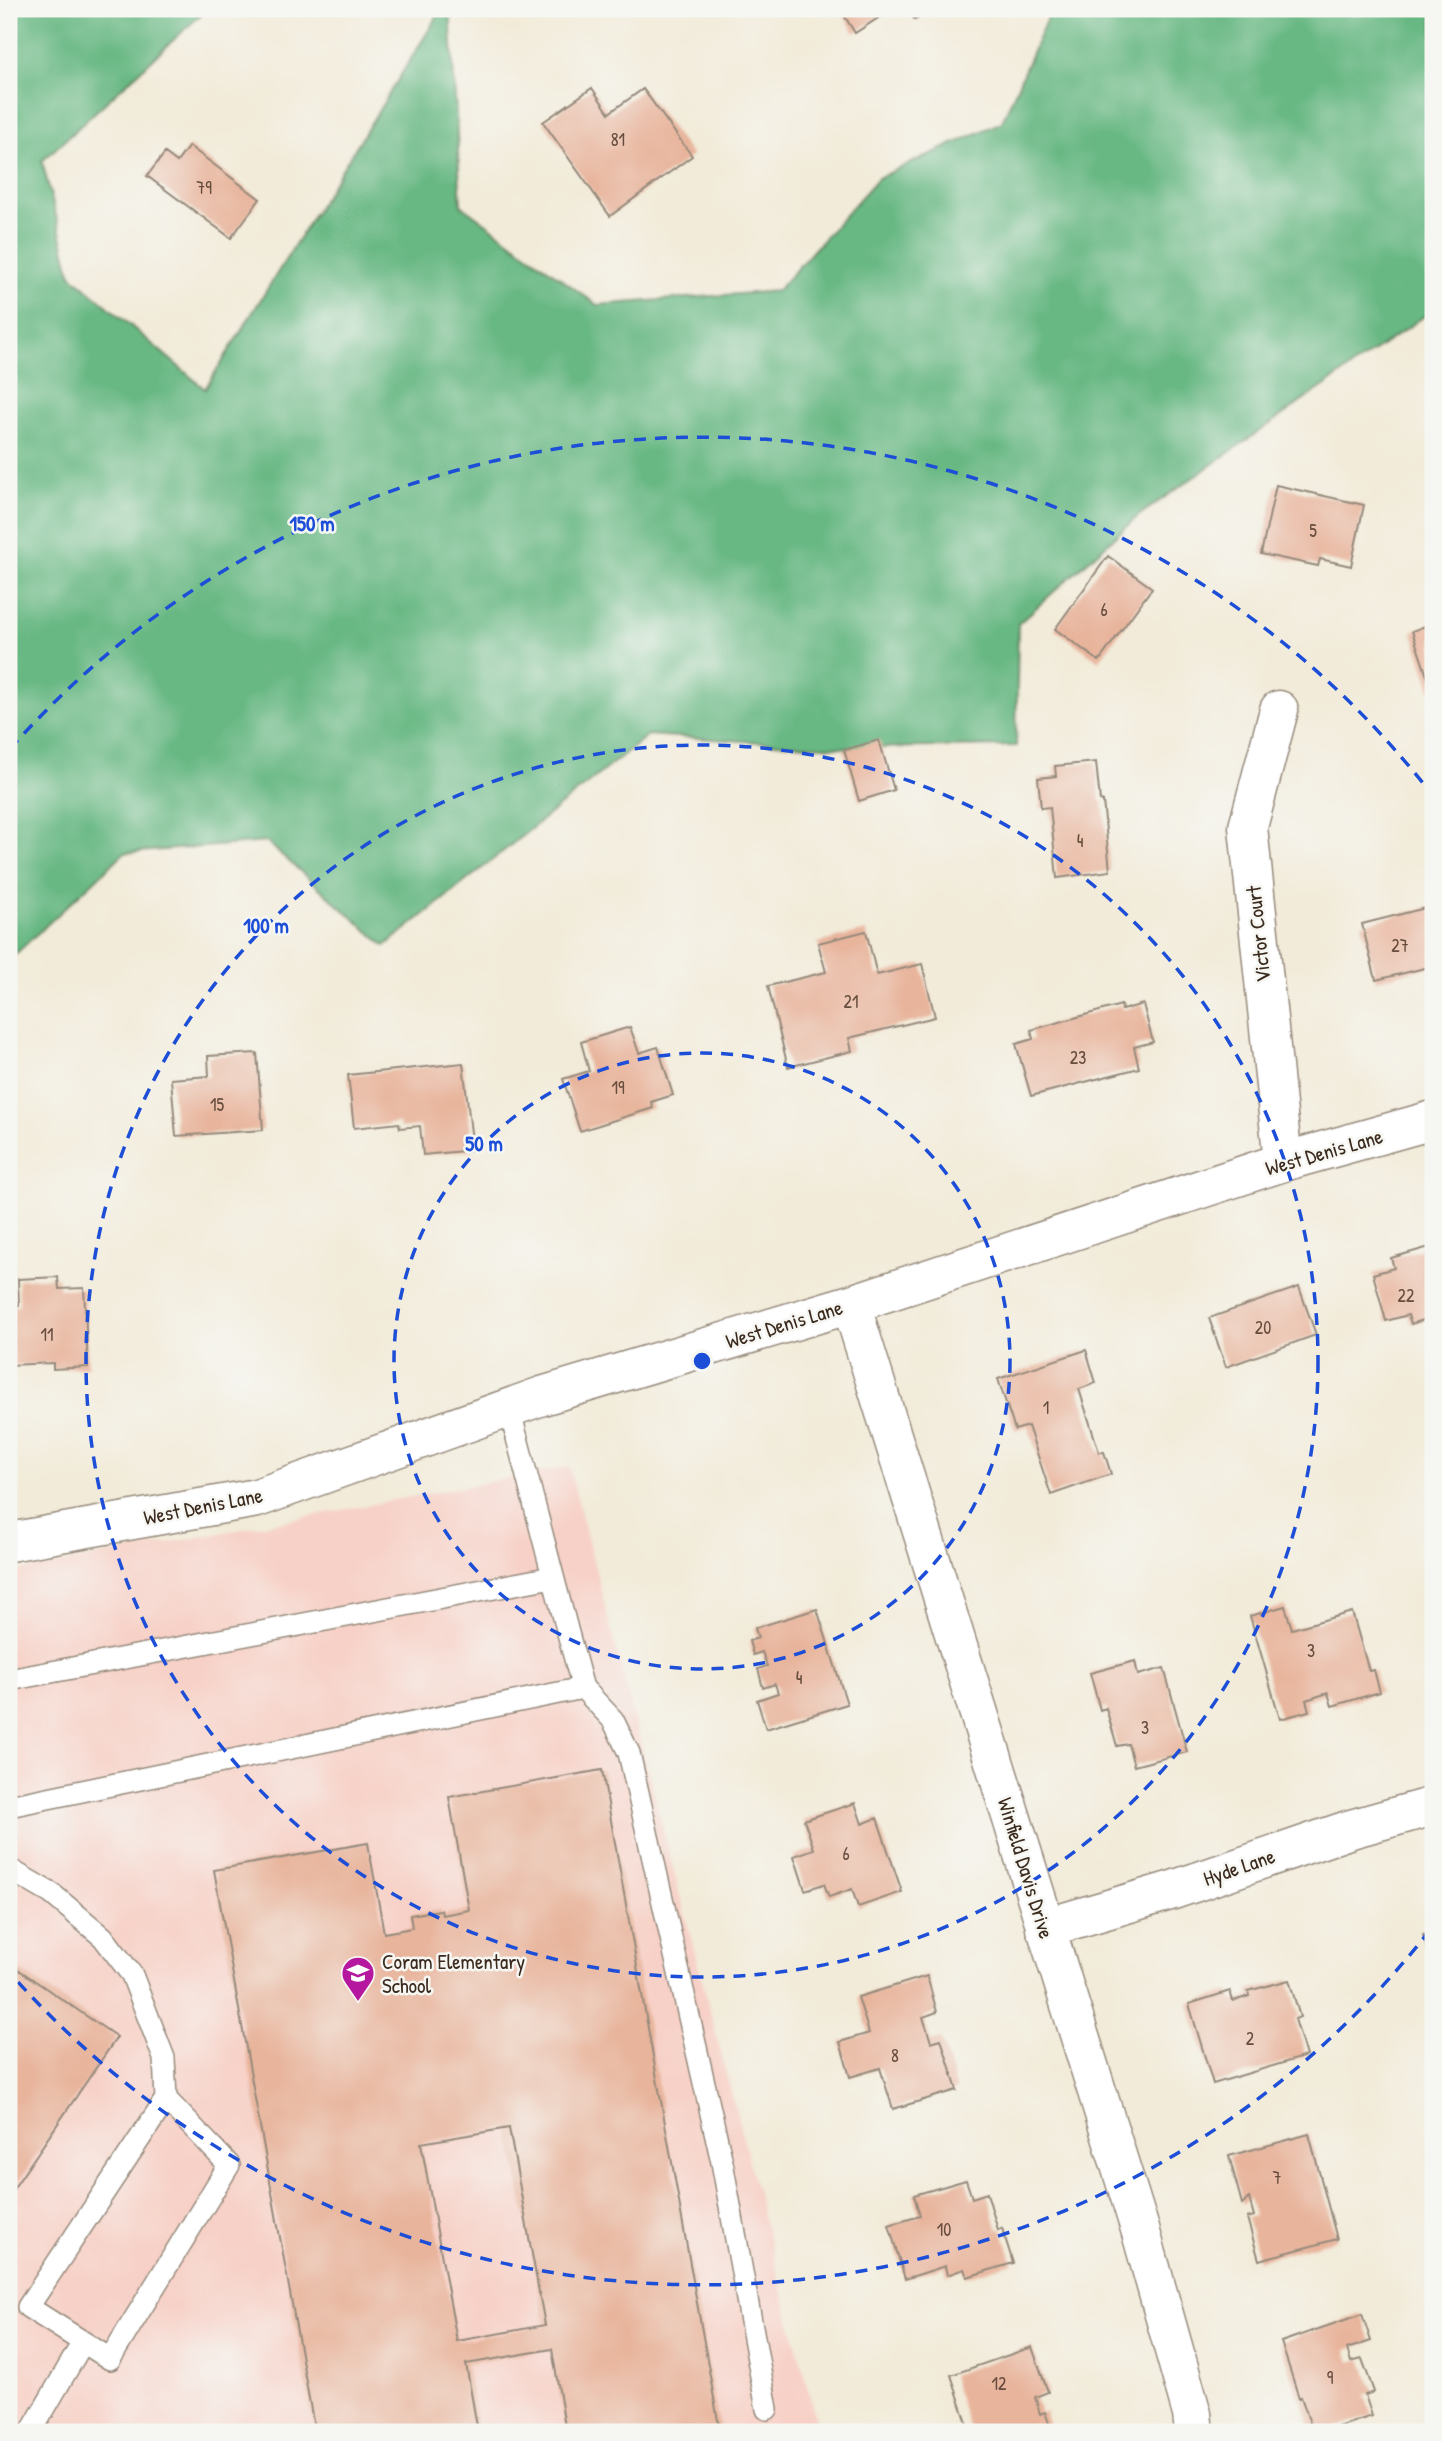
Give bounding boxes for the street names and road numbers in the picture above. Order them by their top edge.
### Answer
street label: Victor Court [1238,884,1277,984]
street label: West Denis Lane [1262,1121,1386,1183]
street label: West Denis Lane [722,1292,846,1356]
street label: West Denis Lane [141,1480,265,1532]
street label: Winfield Davis Drive [991,1794,1061,1942]
street label: Hyde Lane [1199,1841,1279,1893]

